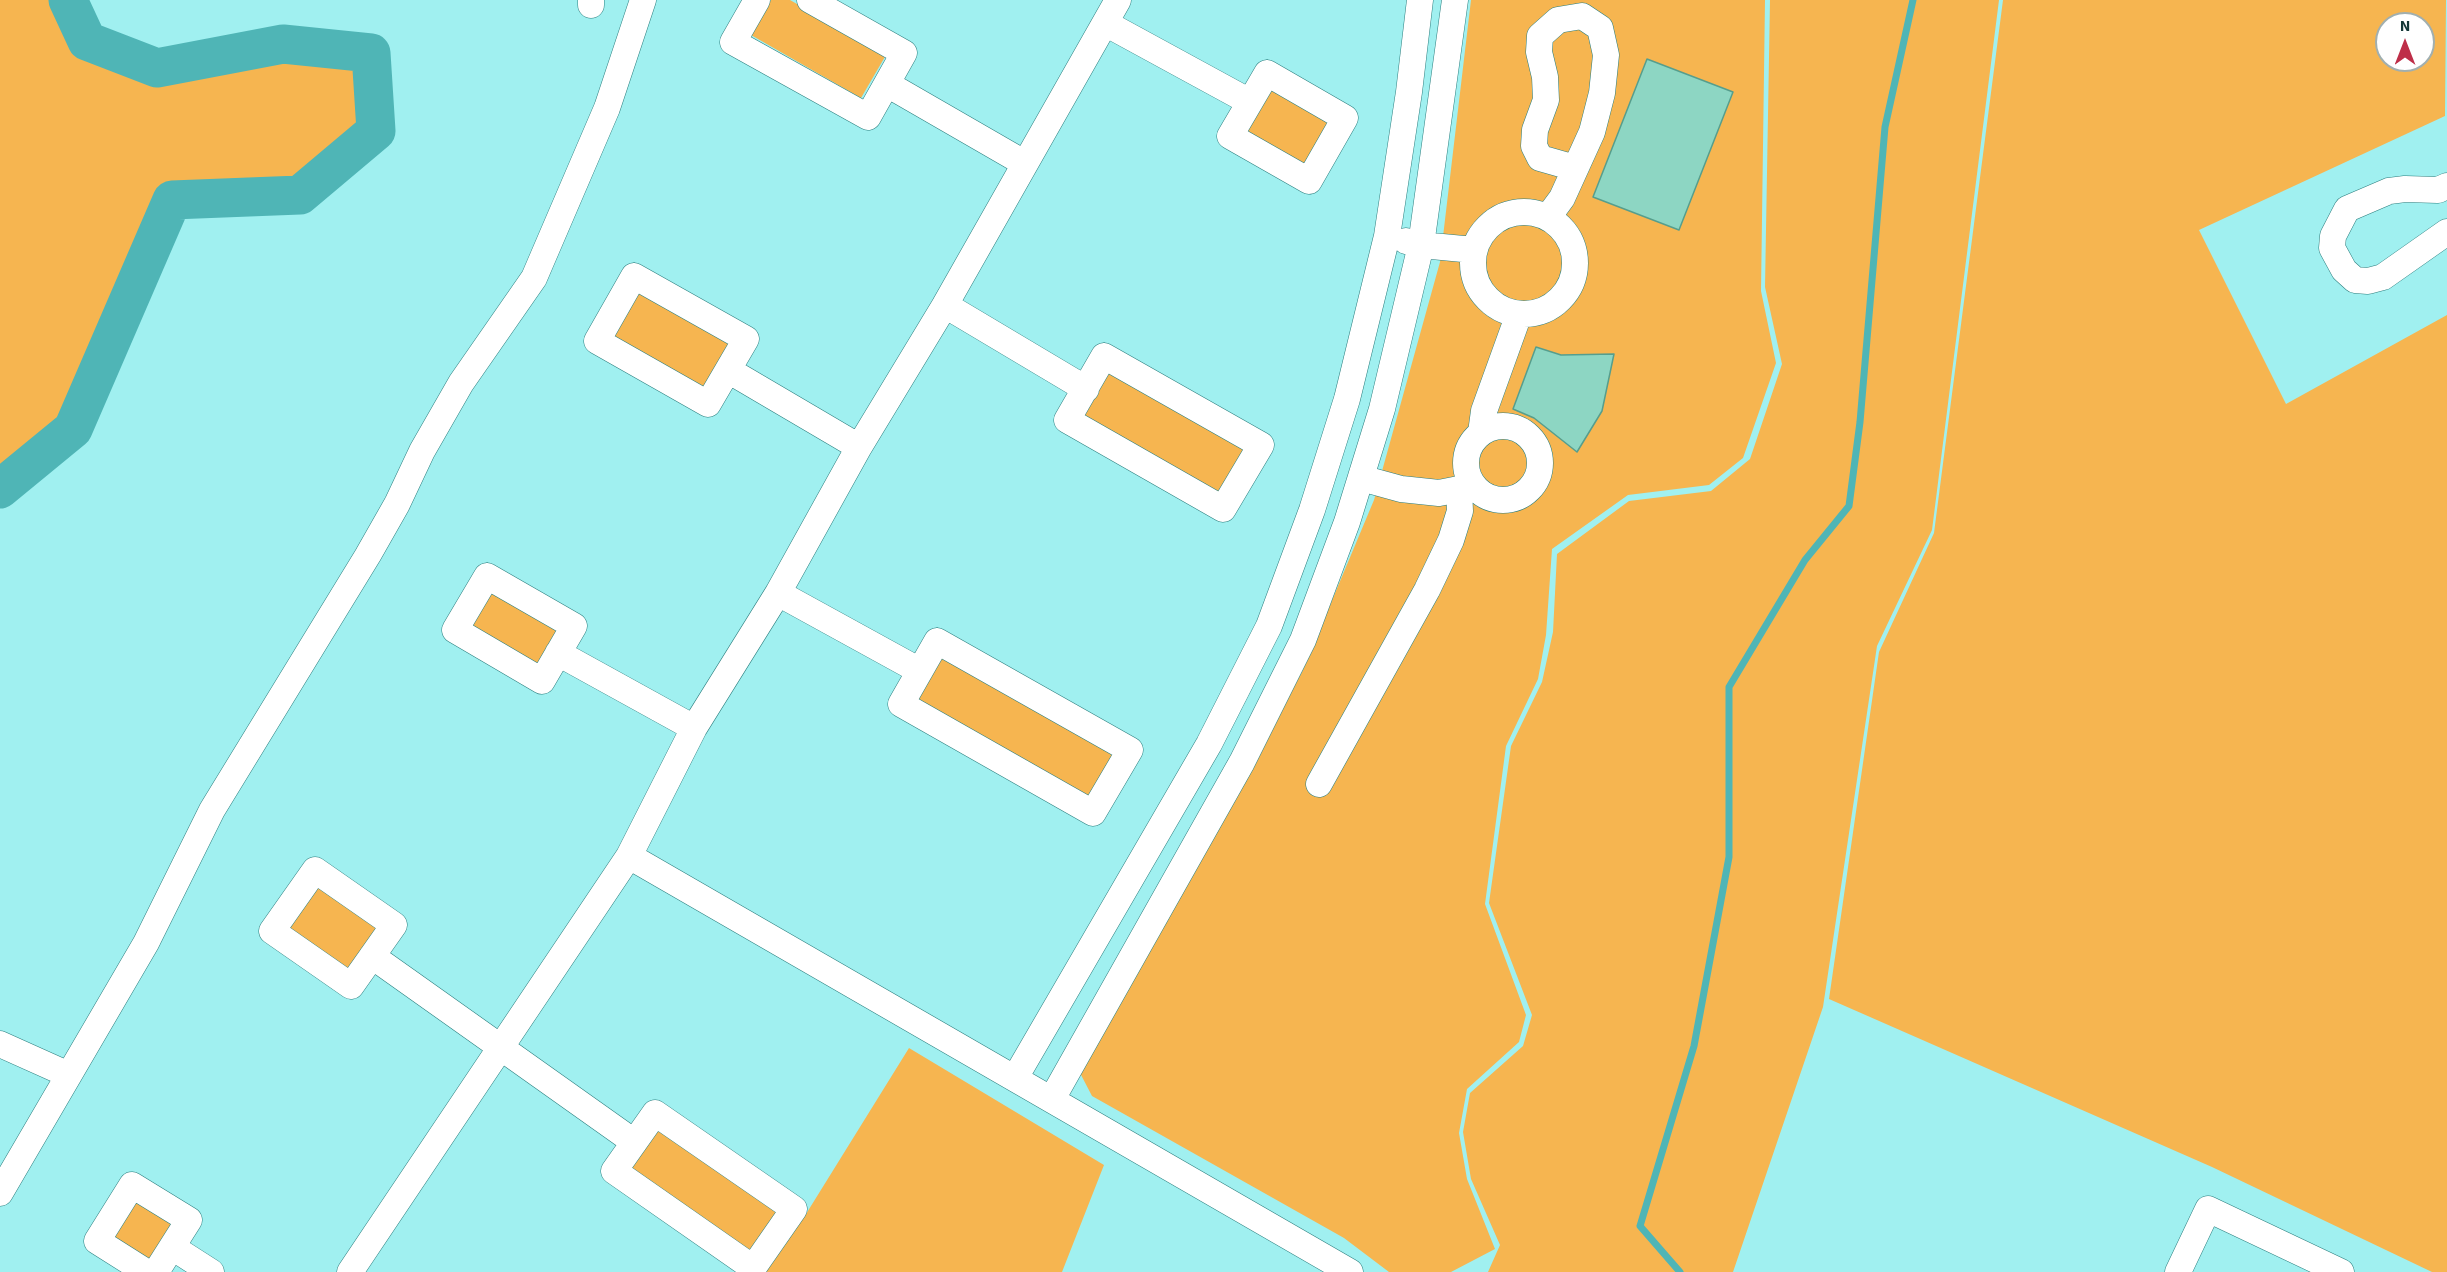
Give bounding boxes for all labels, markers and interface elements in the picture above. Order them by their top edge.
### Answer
north arrow [2375,12,2435,72]
text: N [2400,15,2410,37]

